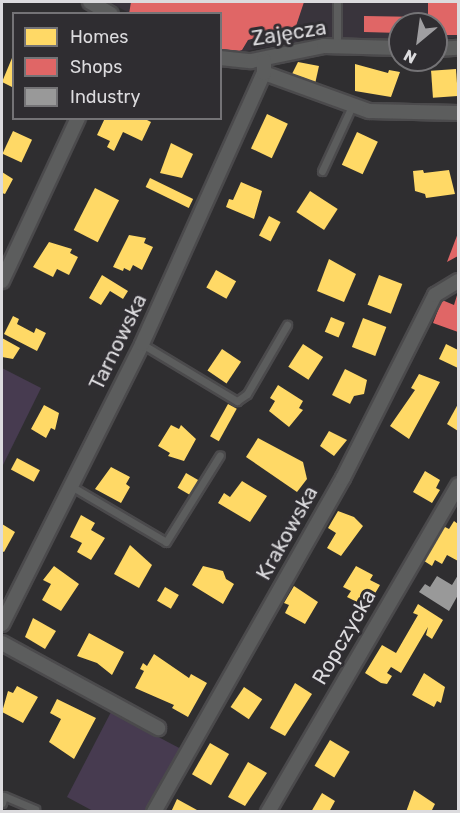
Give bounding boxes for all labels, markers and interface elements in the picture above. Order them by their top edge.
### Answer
legend [12,12,222,120]
north arrow [388,12,448,72]
street label: Zajęcza [250,15,328,51]
text: Homes [70,26,128,48]
text: N [400,45,420,68]
text: Shops [70,56,122,78]
text: Industry [70,86,140,108]
street label: Tarnowska [84,290,152,394]
street label: Krakowska [251,482,323,584]
street label: Ropczycka [307,585,381,689]

